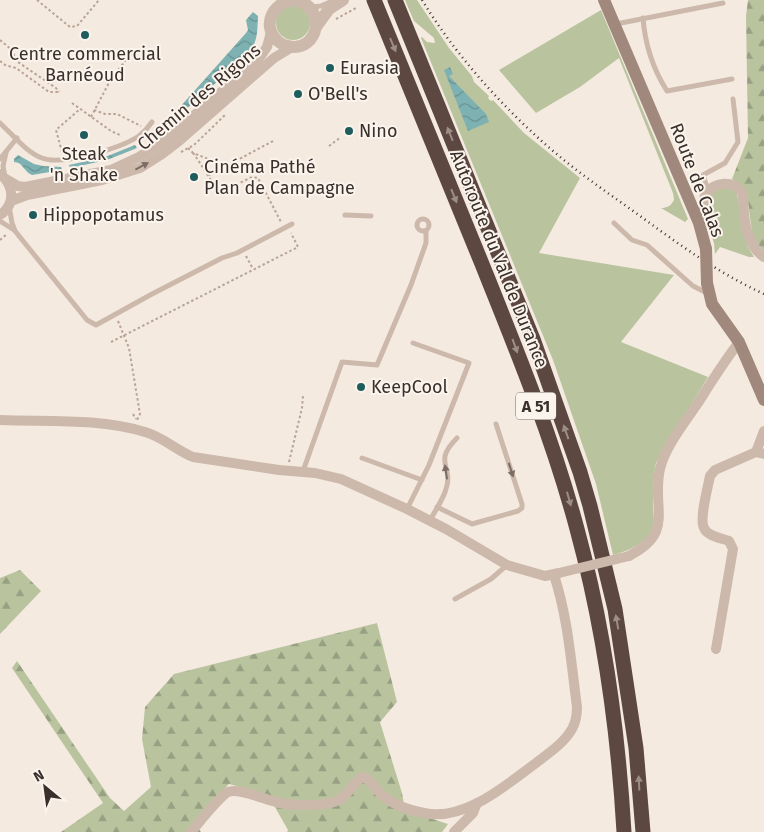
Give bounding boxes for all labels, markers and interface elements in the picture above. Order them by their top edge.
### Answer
marker: Centre commercial Barnéoud [79,29,91,41]
one-way arrow [389,38,397,52]
street label: Chemin des Rigons [133,39,265,155]
place label: Centre commercial Barnéoud [9,43,161,86]
place label: Eurasia [340,57,399,79]
marker: Eurasia [324,62,336,74]
place label: O'Bell's [308,83,368,105]
marker: O'Bell's [292,88,304,100]
place label: Nino [359,120,397,142]
street label: Route de Calas [665,120,729,240]
marker: Nino [343,125,355,137]
one-way arrow [446,126,454,141]
marker: Steak 'n Shake [78,129,90,141]
place label: Steak 'n Shake [50,143,118,186]
street label: Autoroute du Val de Durance [445,147,553,371]
place label: Cinéma Pathé Plan de Campagne [204,156,355,199]
one-way arrow [135,162,149,170]
marker: Cinéma Pathé Plan de Campagne [188,171,200,183]
one-way arrow [451,188,458,203]
place label: Hippopotamus [43,204,164,226]
marker: Hippopotamus [27,209,39,221]
one-way arrow [512,339,519,354]
place label: KeepCool [371,376,448,398]
marker: KeepCool [355,381,367,393]
road number: A 51 [516,392,556,420]
one-way arrow [562,424,570,439]
one-way arrow [442,463,450,479]
one-way arrow [508,463,515,478]
one-way arrow [565,492,573,507]
one-way arrow [613,614,621,630]
north arrow [20,762,70,812]
text: N [31,766,47,786]
one-way arrow [635,775,643,791]

